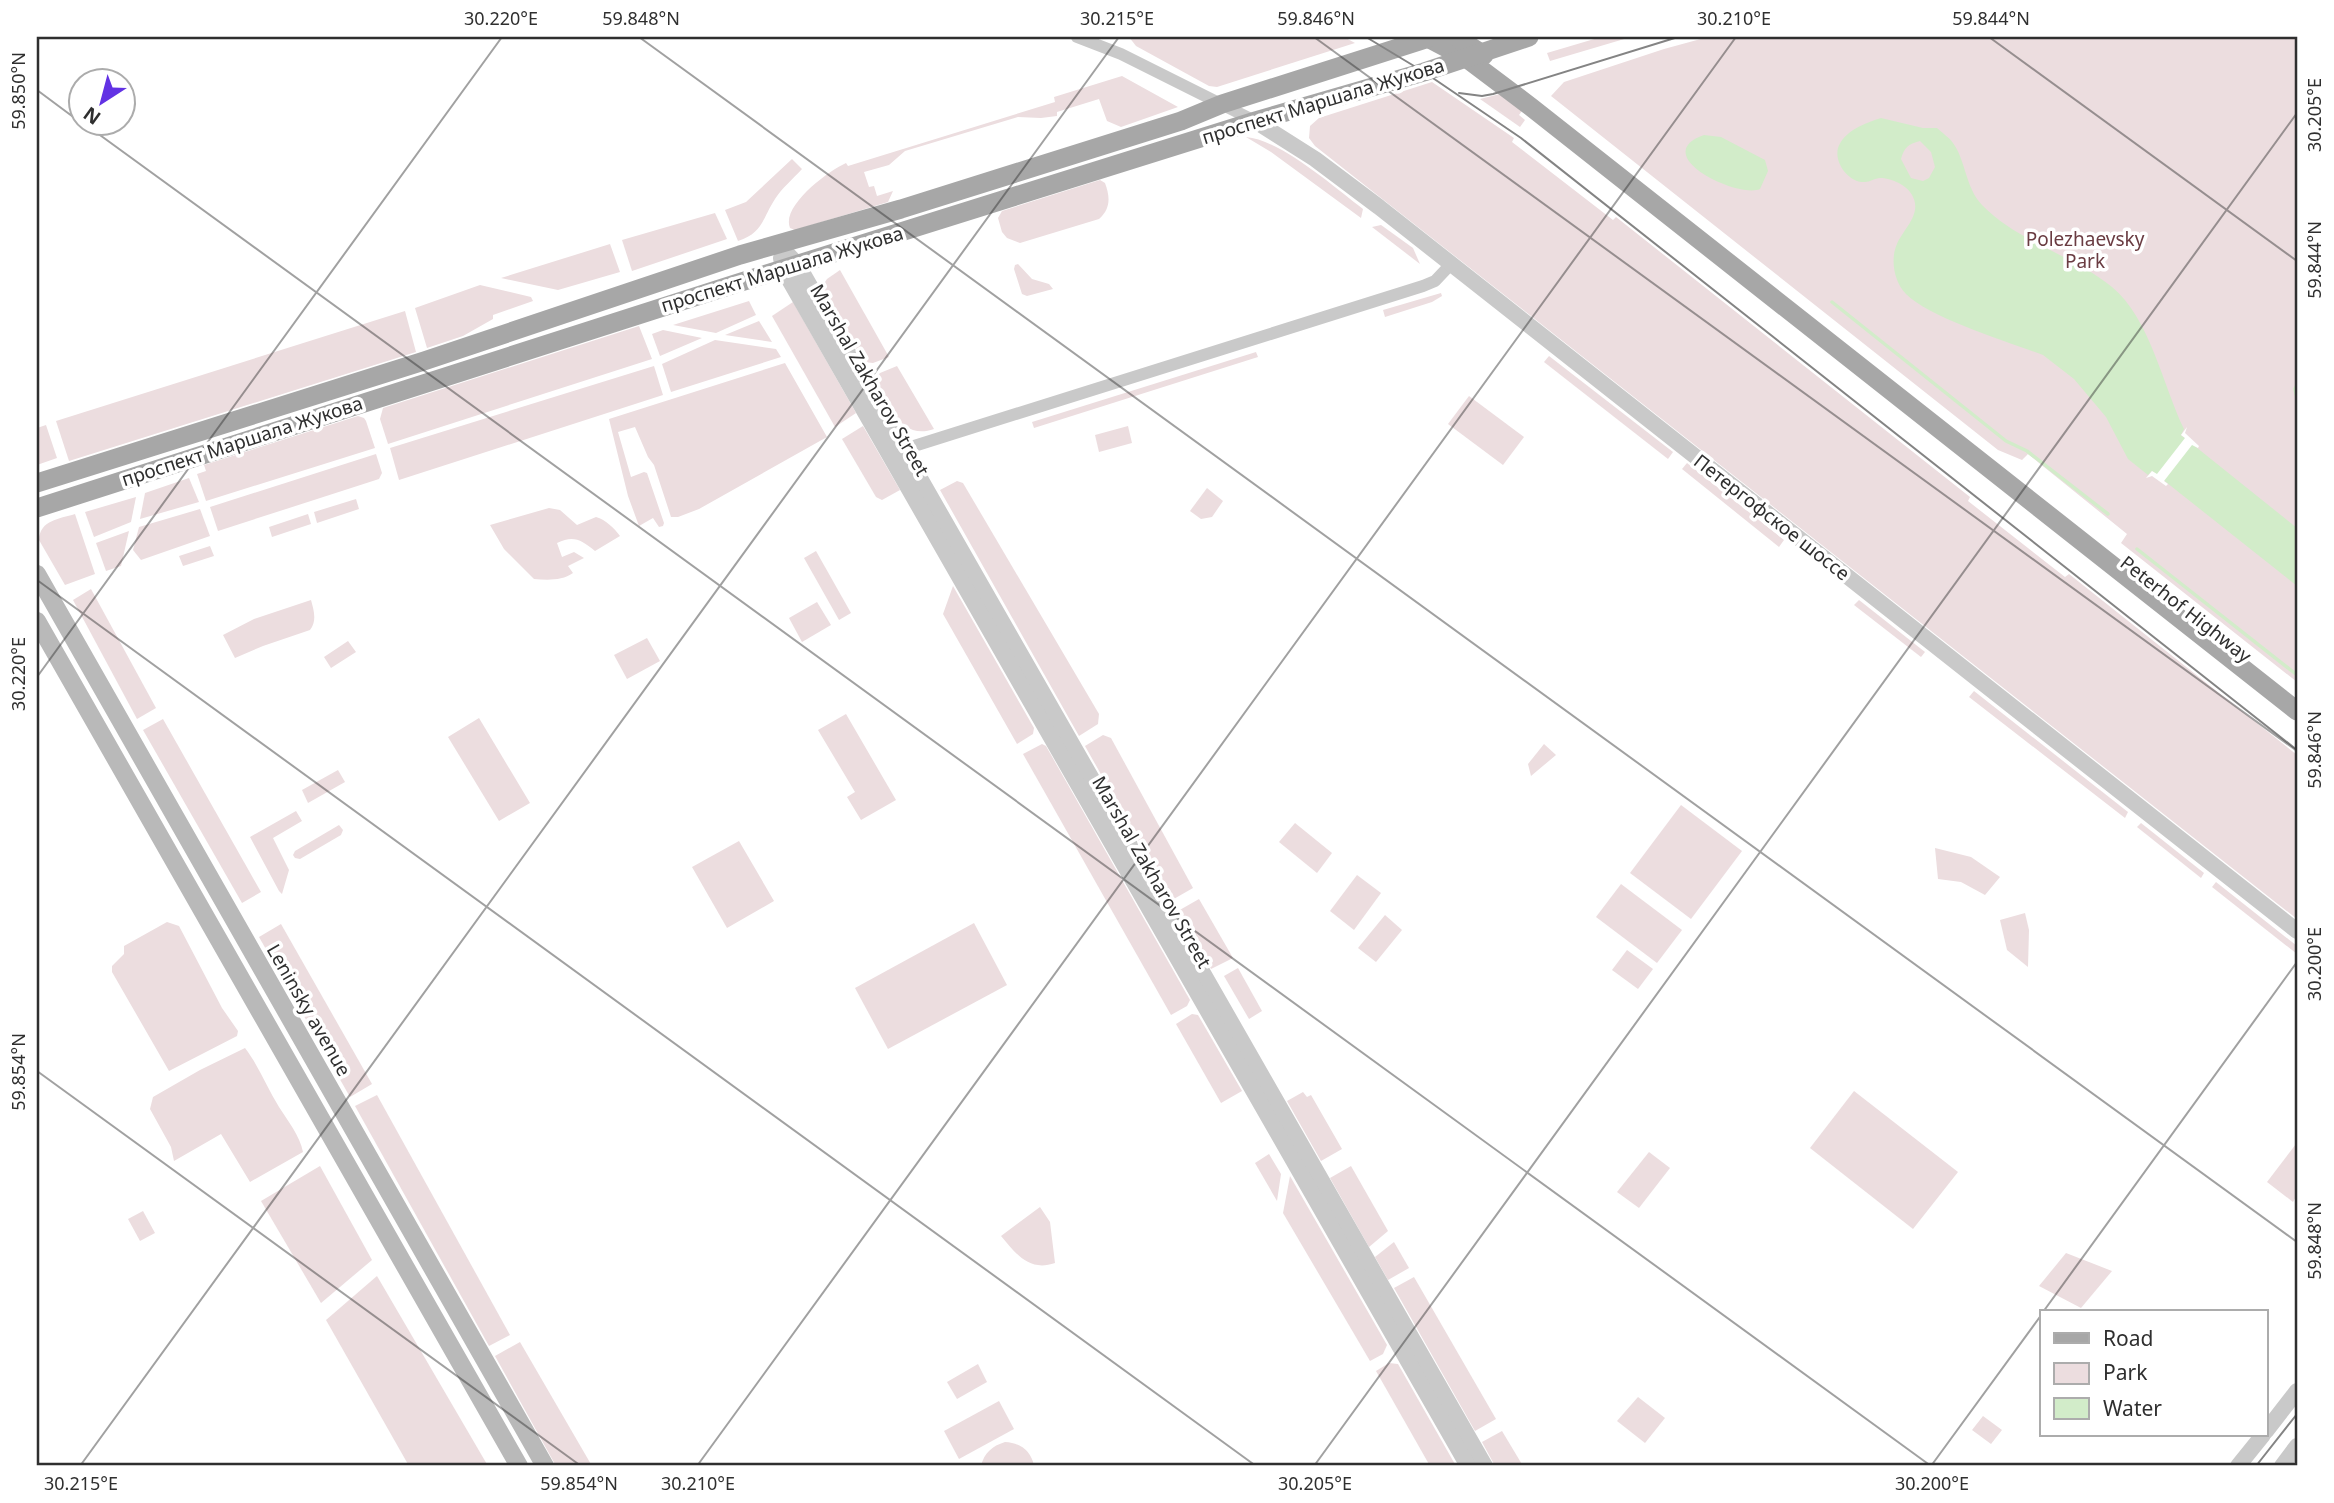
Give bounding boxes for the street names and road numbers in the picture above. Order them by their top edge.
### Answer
street label: проспект Маршала Жукова [1199,52,1447,150]
street label: проспект Маршала Жукова [658,220,906,318]
street label: Marshal Zakharov Street [804,279,936,481]
street label: проспект Маршала Жукова [118,390,366,492]
street label: Петергофское шоссе [1689,448,1855,586]
street label: Peterhof Highway [2115,549,2257,669]
street label: Marshal Zakharov Street [1086,771,1218,973]
street label: Leninsky avenue [261,939,357,1081]

